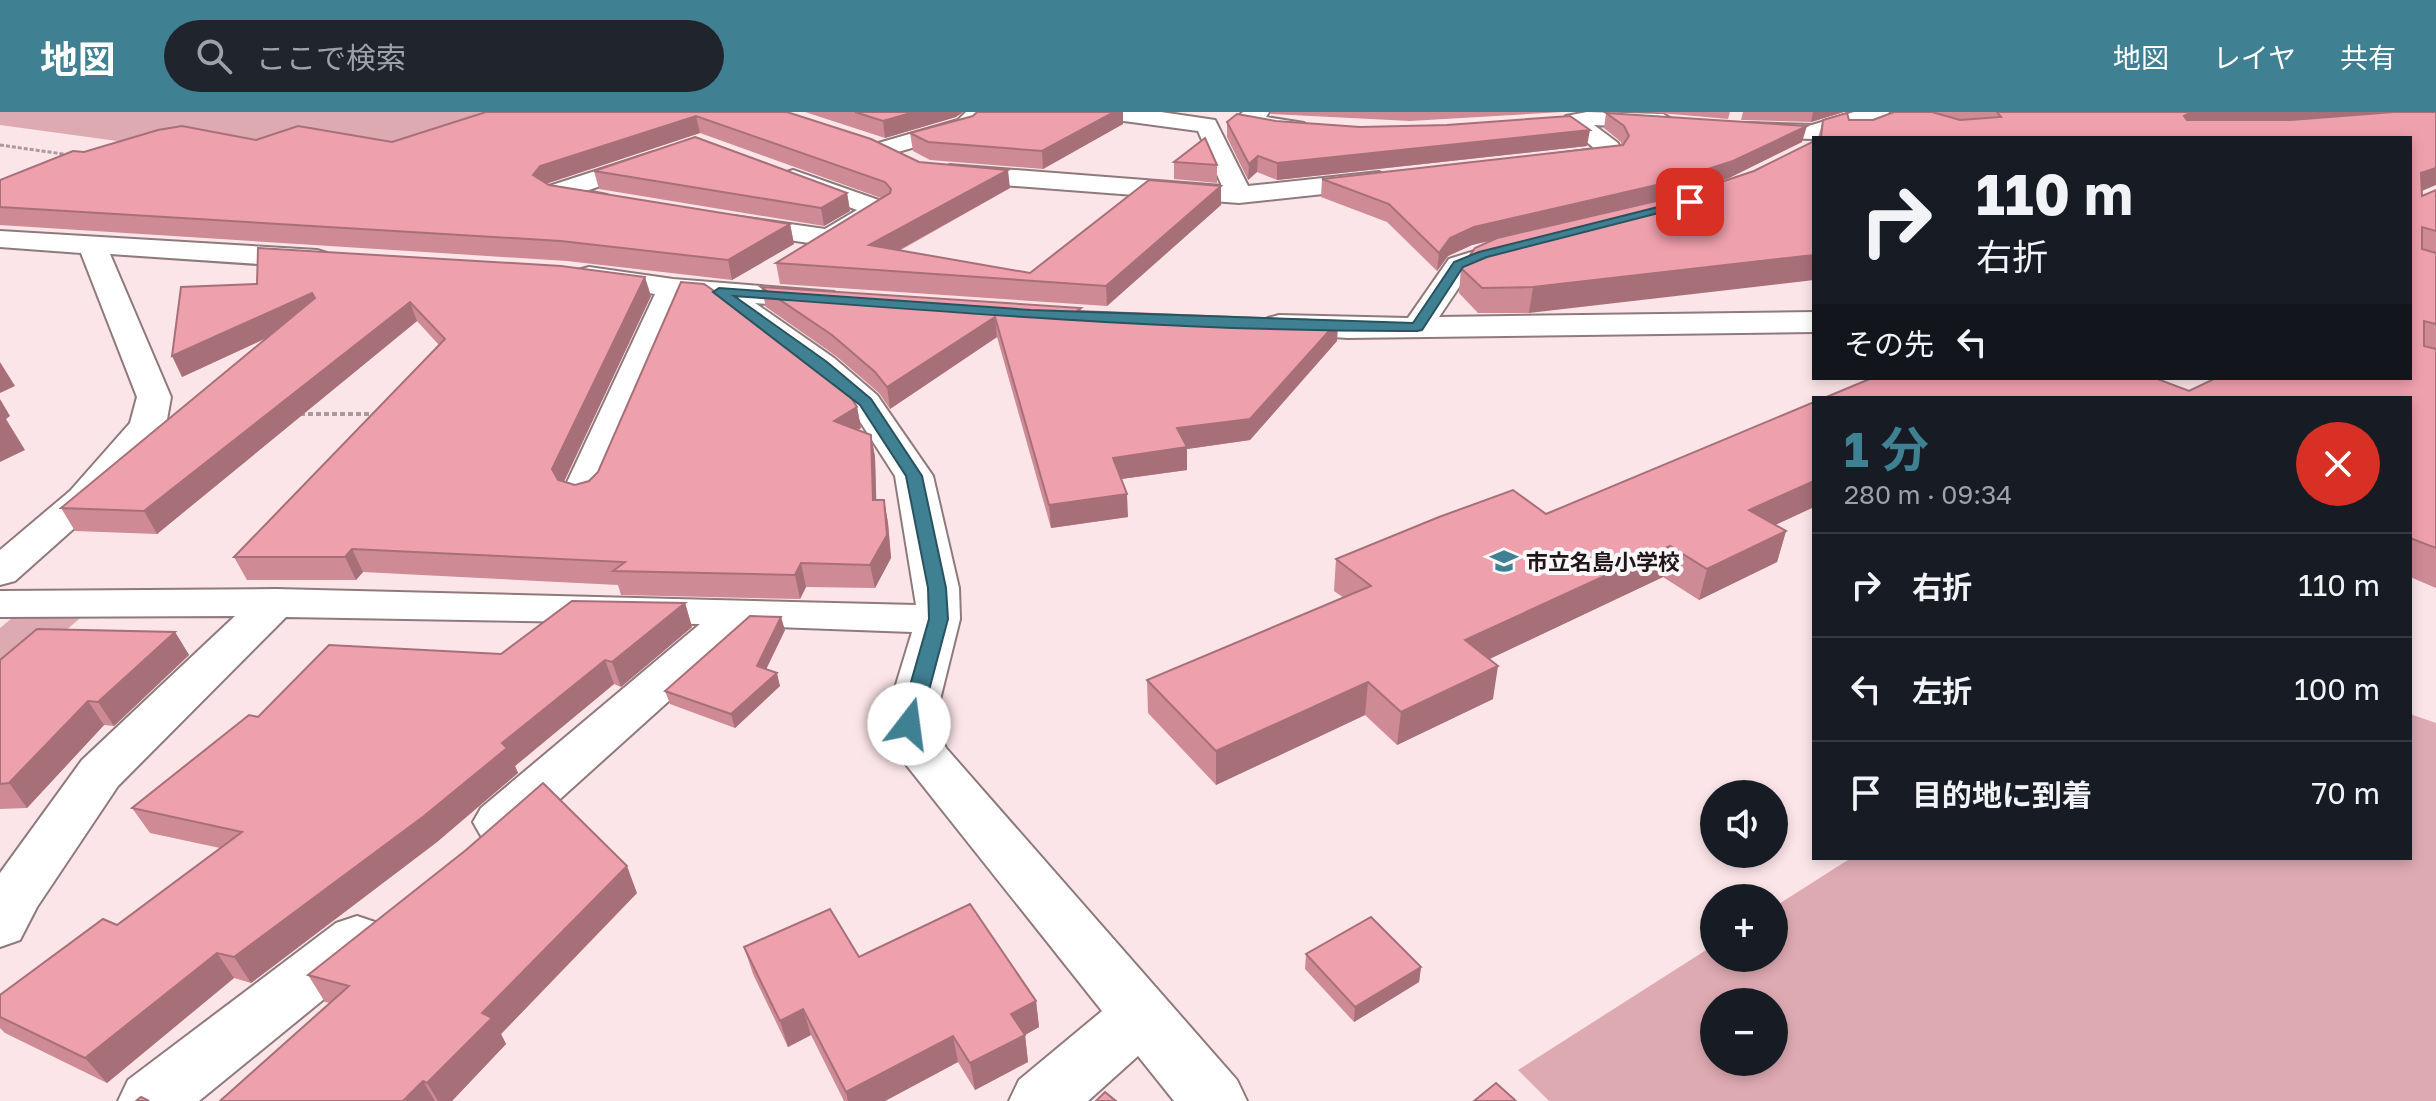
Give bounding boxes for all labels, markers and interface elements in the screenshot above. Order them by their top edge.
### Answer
search box [164,20,724,92]
icon: search [192,34,236,78]
text: 地図 [40,36,116,81]
text: ここで検索 [256,40,406,76]
text: 地図 [2113,41,2169,74]
text: レイヤ [2213,41,2296,74]
text: 共有 [2340,41,2396,74]
text: 110 m [1976,160,2133,227]
pin [1656,168,1724,236]
icon: right [1844,168,1948,272]
icon: arrive [1668,180,1712,224]
text: 右折 [1976,235,2048,278]
icon: left [1950,320,1994,364]
text: その先 [1844,326,1934,362]
text: 1 分 [1844,420,1929,478]
button: close [2296,422,2380,506]
text: 280 m · 09:34 [1844,479,2012,510]
school or university icon: 市立名島小学校 [1489,546,1519,576]
place label: 市立名島小学校 [1526,548,1680,575]
icon: right [1844,563,1888,607]
text: 110 m [2298,567,2380,603]
text: 右折 [1912,569,1972,605]
icon: left [1844,667,1888,711]
text: 100 m [2294,671,2380,707]
text: 左折 [1912,673,1972,709]
position arrow [867,682,951,766]
icon: arrive [1844,771,1888,815]
text: 70 m [2311,775,2380,811]
text: 目的地に到着 [1912,777,2092,813]
map controls [1700,780,1788,1076]
button: sound [1700,780,1788,868]
button: + [1700,884,1788,972]
button: − [1700,988,1788,1076]

